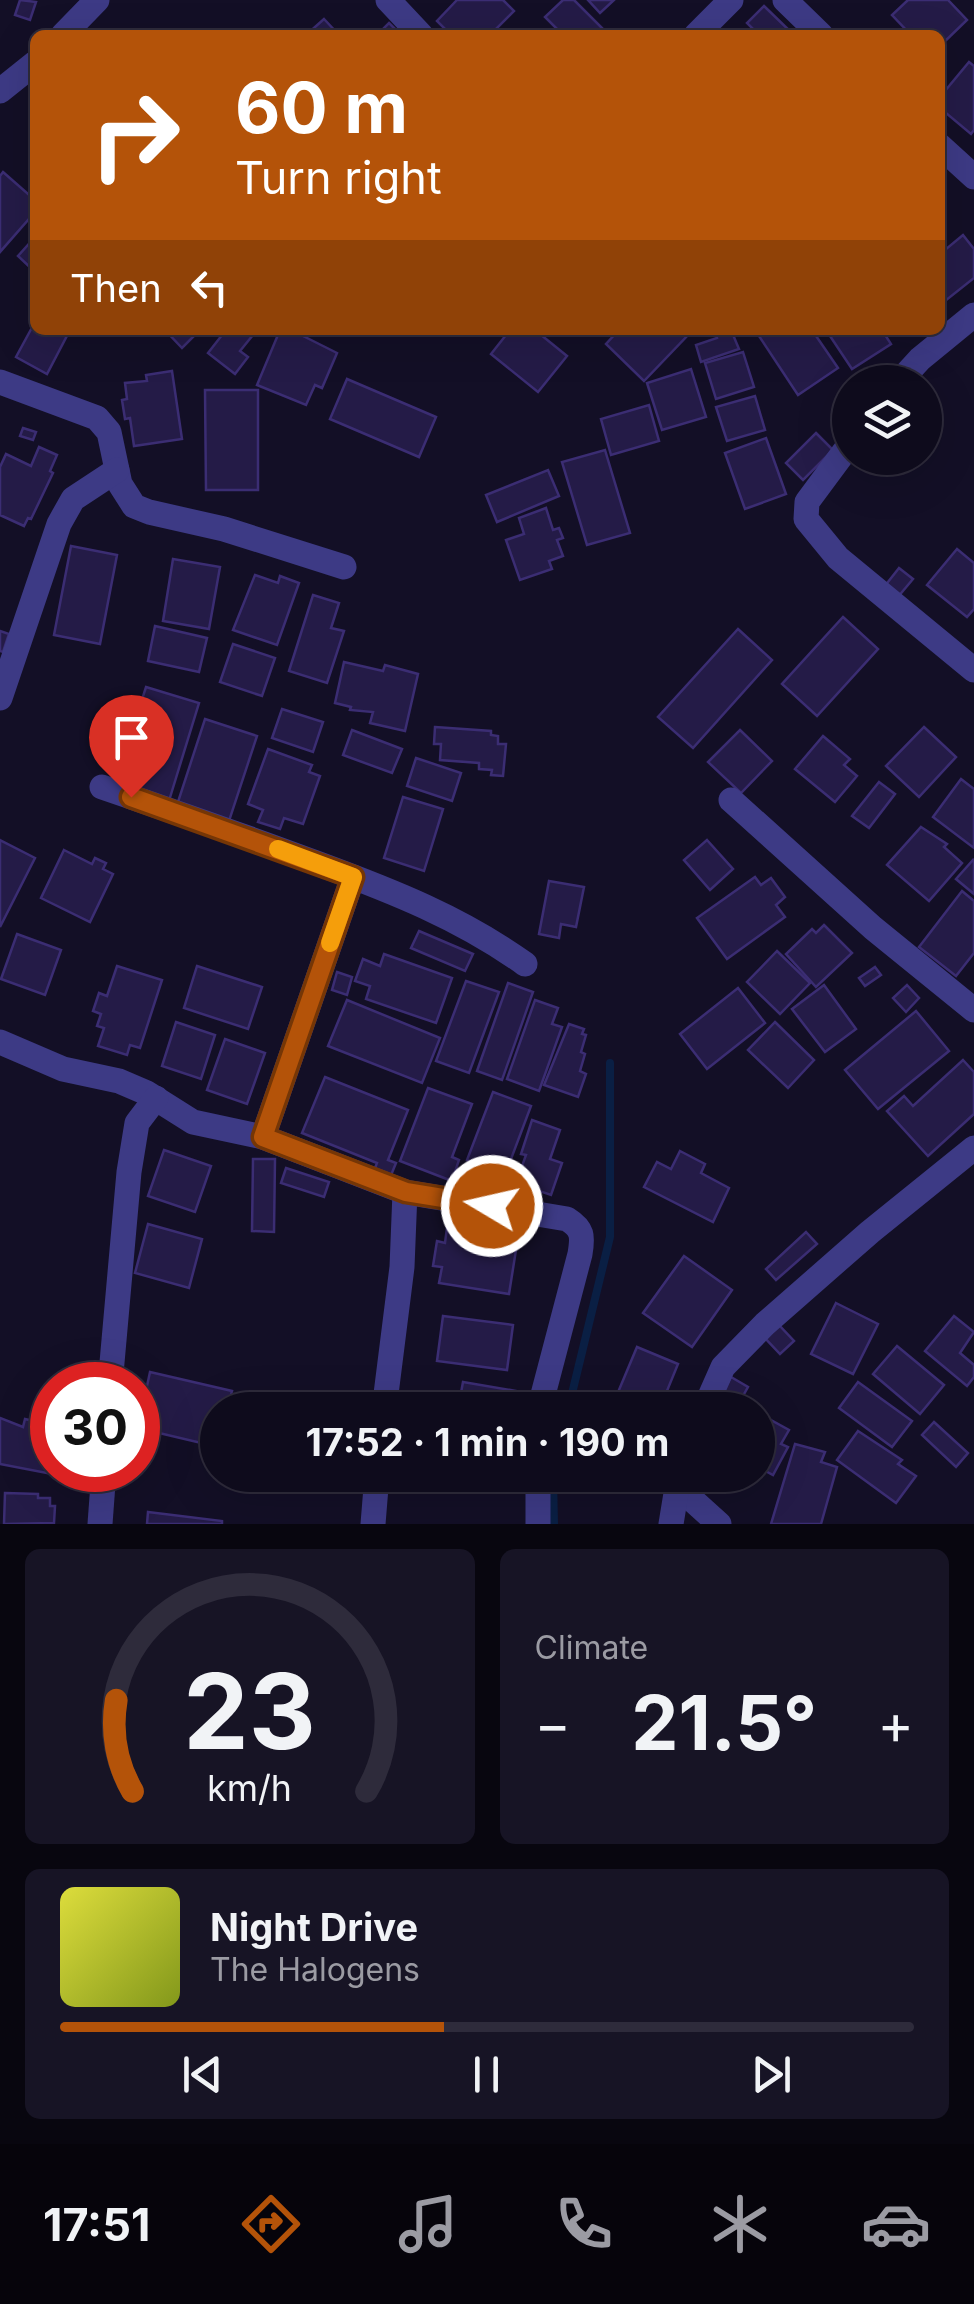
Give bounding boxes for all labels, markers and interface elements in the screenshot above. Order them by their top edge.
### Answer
text: 60 m [235,65,408,150]
icon: right [70,70,200,200]
text: Turn right [235,150,442,205]
icon: left [182,260,237,315]
text: Then [70,265,162,311]
map controls [832,365,942,475]
button: layers [832,365,942,475]
pin [89,695,174,798]
icon: arrive [104,710,159,765]
position arrow [440,1154,544,1258]
speed limit sign: 30 [30,1362,160,1492]
text: 17:52 · 1 min · 190 m [306,1419,669,1465]
text: Climate [535,1628,648,1667]
text: 23 [183,1648,316,1774]
text: 21.5° [631,1677,817,1768]
text: − [535,1691,571,1757]
text: + [878,1691,914,1757]
text: km/h [207,1766,292,1810]
text: Night Drive [210,1904,418,1950]
text: The Halogens [210,1950,420,1989]
icon: previous [175,2047,230,2102]
icon: pause [459,2047,514,2102]
icon: next [744,2047,799,2102]
icon: directions [236,2189,306,2259]
icon: music [393,2189,463,2259]
icon: phone [549,2189,619,2259]
icon: climate [705,2189,775,2259]
icon: car [861,2189,931,2259]
text: 17:51 [43,2197,150,2252]

